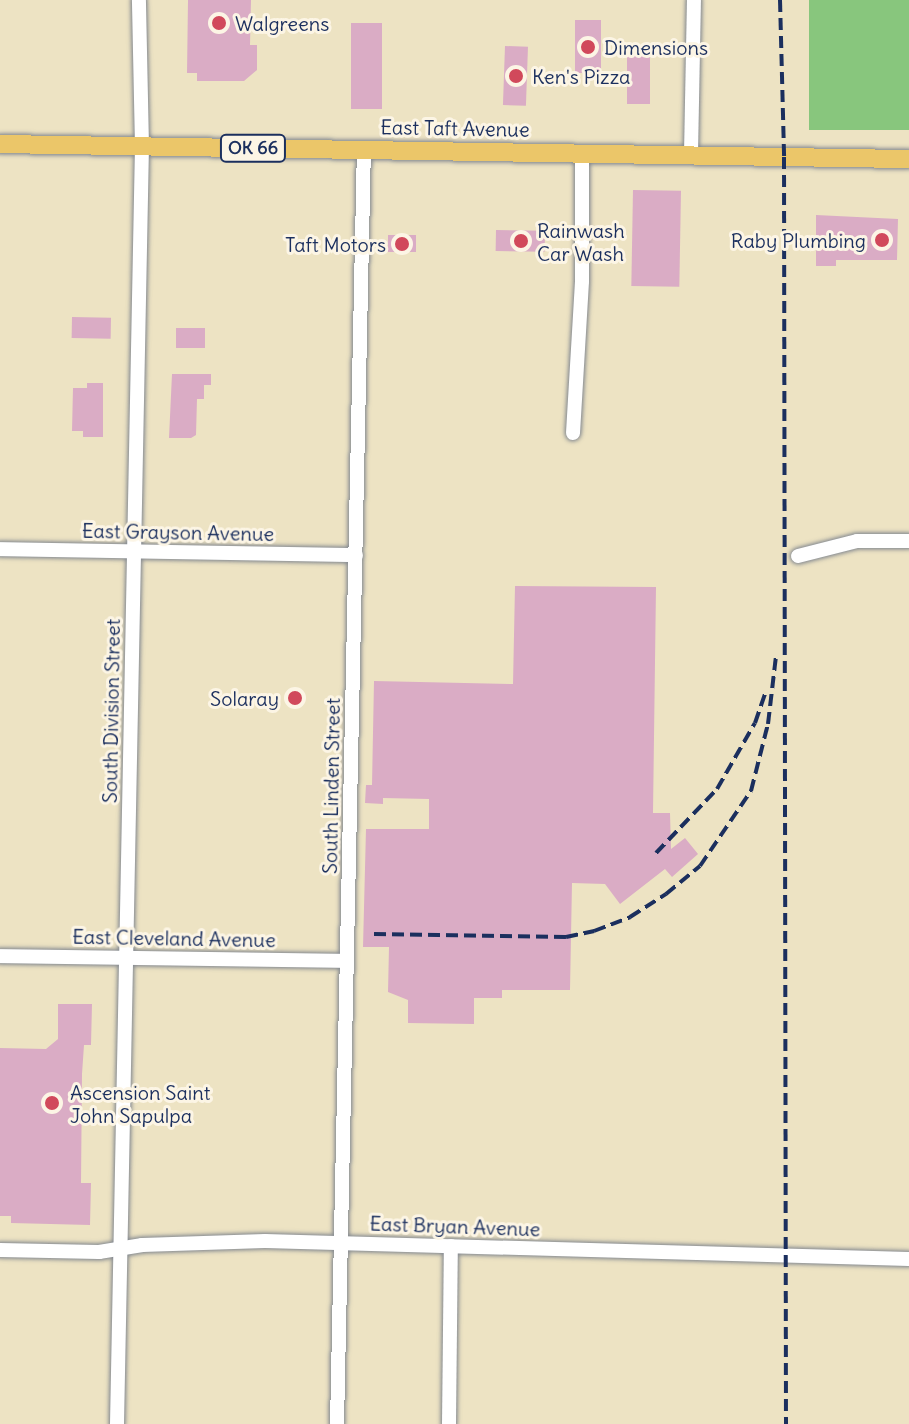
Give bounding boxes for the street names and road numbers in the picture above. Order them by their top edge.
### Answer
street label: East Taft Avenue [380,115,530,141]
road number: OK 66 [219,134,287,162]
street label: East Grayson Avenue [82,518,274,546]
street label: South Division Street [97,619,125,803]
street label: South Linden Street [317,698,345,874]
street label: East Cleveland Avenue [72,924,276,952]
street label: East Bryan Avenue [369,1211,541,1241]

